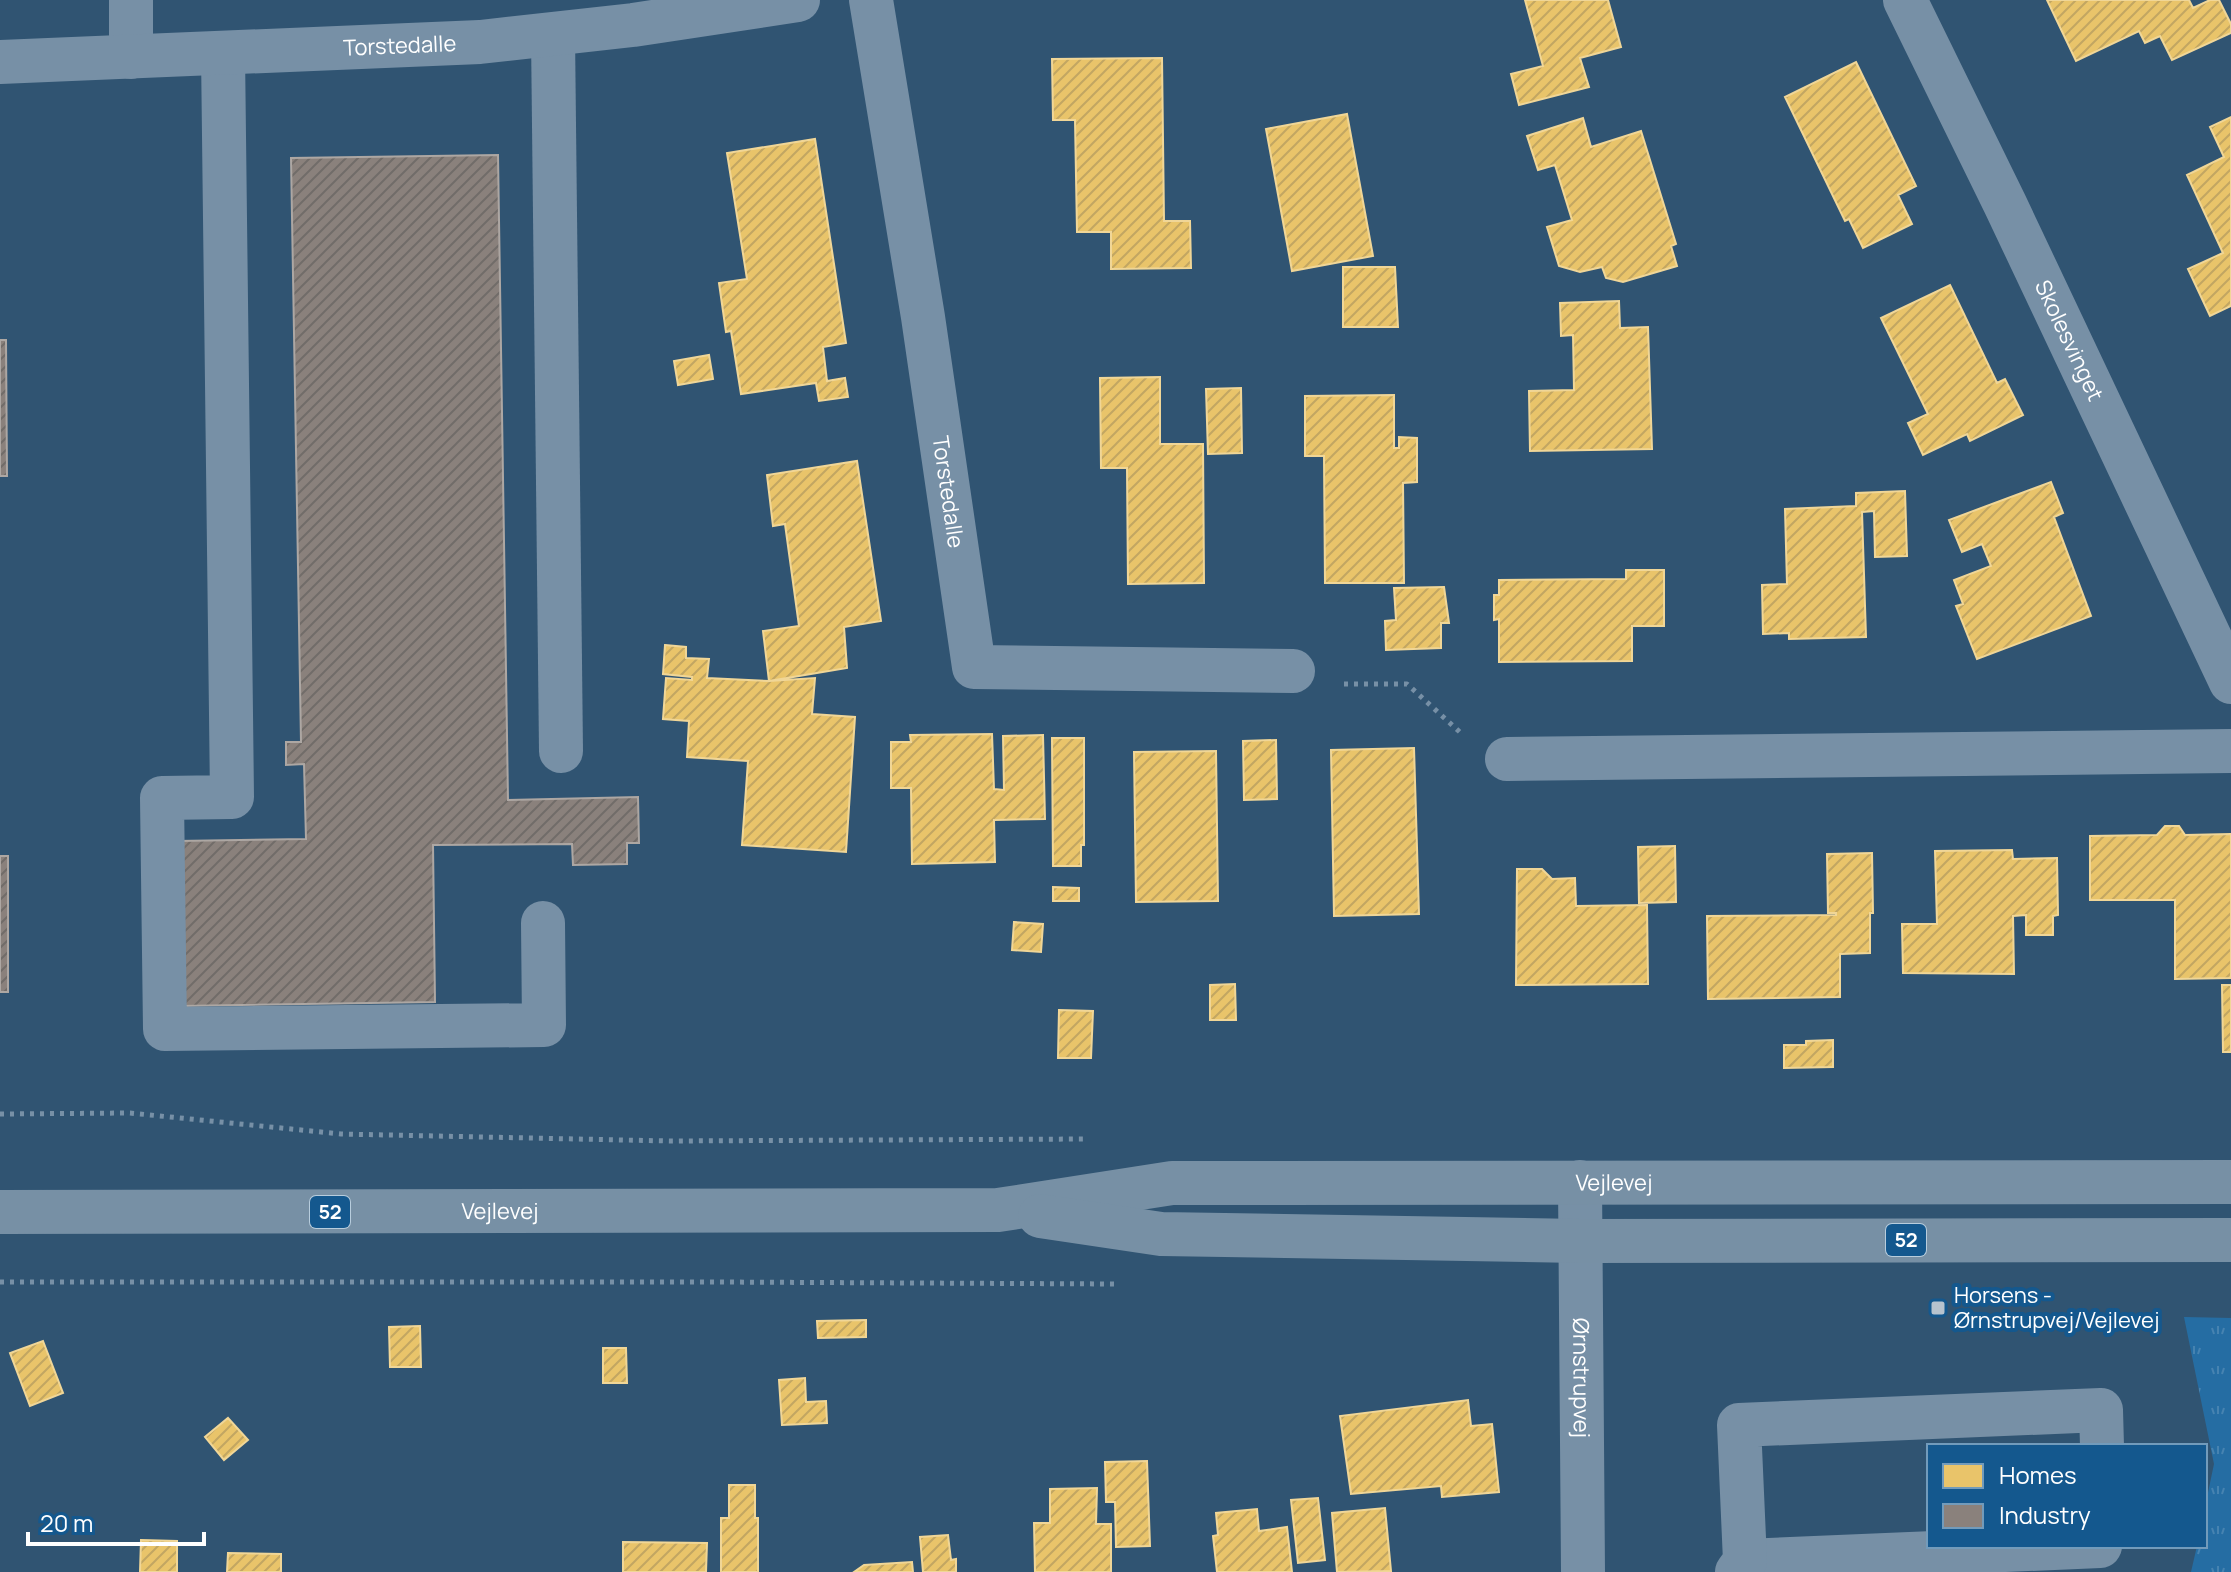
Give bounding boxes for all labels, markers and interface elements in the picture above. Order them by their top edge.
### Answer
street label: Torstedalle [343,28,457,63]
street label: Skolesvinget [2028,275,2111,406]
street label: Torstedalle [925,434,972,550]
street label: Vejlevej [1575,1168,1652,1198]
road number: 52 [310,1196,350,1228]
street label: Vejlevej [461,1196,539,1226]
road number: 52 [1886,1224,1926,1256]
place label: Horsens - Ørnstrupvej/Vejlevej [1954,1280,2159,1335]
marker: Horsens - Ørnstrupvej/Vejlevej [1929,1299,1947,1317]
street label: Ørnstrupvej [1566,1318,1597,1438]
legend [1927,1444,2207,1548]
text: Homes [1999,1458,2077,1491]
scale bar [28,1496,204,1546]
text: Industry [1999,1498,2091,1531]
text: 20 m [40,1506,93,1539]

